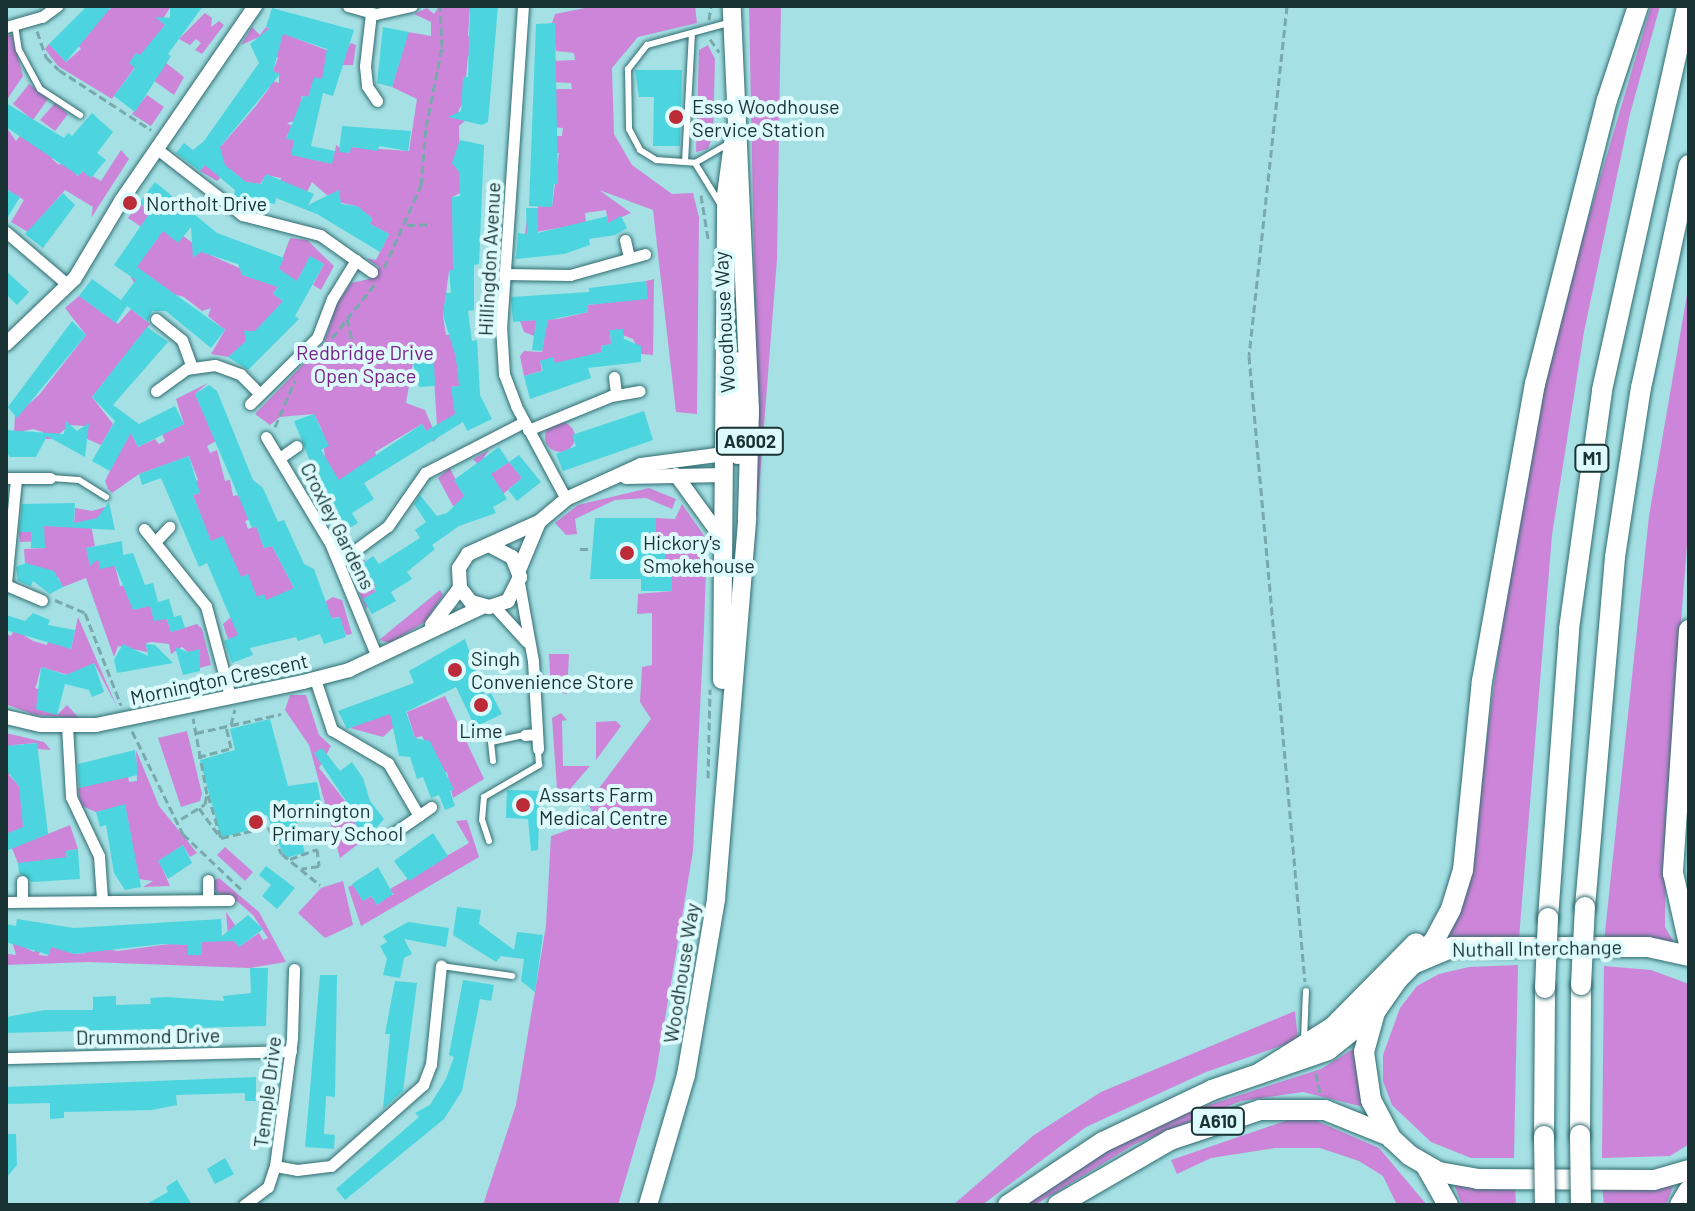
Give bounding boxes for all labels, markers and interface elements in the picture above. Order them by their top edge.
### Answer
place label: Esso Woodhouse Service Station [692,94,840,141]
marker: Esso Woodhouse Service Station [667,108,685,126]
street label: Hillingdon Avenue [473,181,505,337]
place label: Northolt Drive [146,191,267,215]
marker: Northolt Drive [121,194,139,212]
street label: Woodhouse Way [708,251,740,393]
park label: Redbridge Drive Open Space [296,340,434,387]
road number: A6002 [714,427,786,455]
road number: M1 [1574,444,1610,472]
street label: Croxley Gardens [296,459,380,593]
place label: Hickory's Smokehouse [643,530,755,577]
marker: Hickory's Smokehouse [618,544,636,562]
place label: Singh Convenience Store [471,646,634,693]
street label: Mornington Crescent [128,648,310,710]
marker: Singh Convenience Store [446,661,464,679]
marker: Lime [472,696,490,714]
place label: Lime [459,718,503,742]
place label: Assarts Farm Medical Centre [539,782,668,829]
marker: Assarts Farm Medical Centre [514,796,532,814]
place label: Mornington Primary School [272,798,403,845]
marker: Mornington Primary School [247,813,265,831]
street label: Woodhouse Way [658,901,704,1045]
street label: Nuthall Interchange [1452,935,1622,961]
street label: Drummond Drive [76,1023,220,1049]
street label: Temple Drive [248,1035,286,1149]
road number: A610 [1190,1107,1246,1135]

